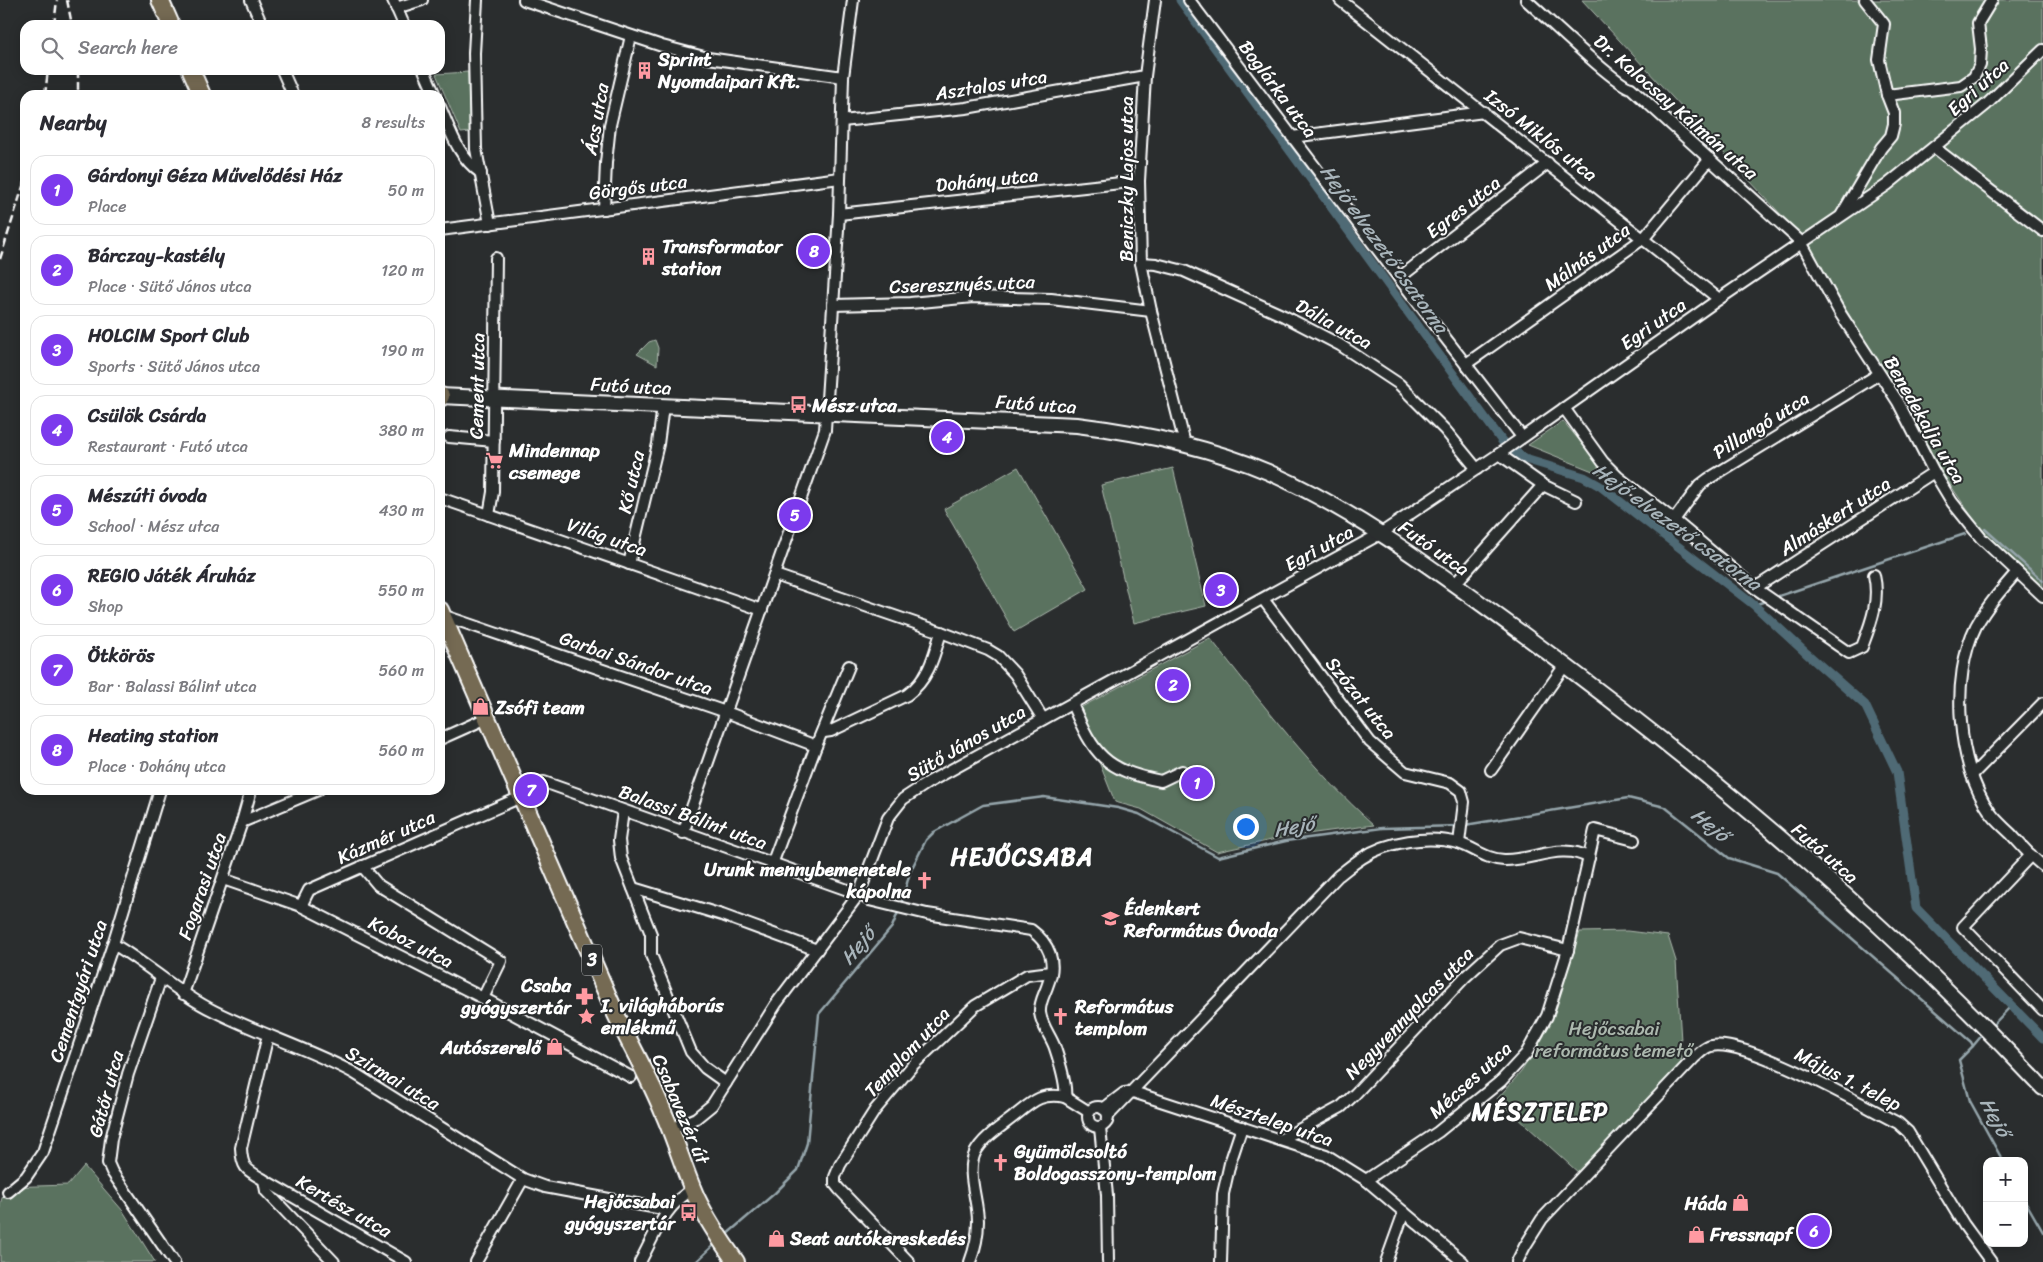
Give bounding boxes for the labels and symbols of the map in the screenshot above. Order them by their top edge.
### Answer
street label: Dr. Kalocsay Kálmán utca [1586,26,1766,189]
street label: Boglárka utca [1230,33,1326,146]
place label: Sprint Nyomdaipari Kft. [657,43,801,98]
street label: Egri utca [1939,49,2017,124]
building icon: Sprint Nyomdaipari Kft. [634,60,654,80]
street label: Asztalos utca [932,60,1050,110]
street label: Izsó Miklós utca [1476,79,1605,190]
street label: Ács utca [573,80,619,159]
street label: Beniczky Lajos utca [1110,96,1143,262]
water label: Hejő elvezető csatorna [1310,157,1459,343]
street label: Dohány utca [934,158,1040,202]
street label: Görgős utca [587,165,689,209]
street label: Egres utca [1418,167,1508,247]
street label: Málnás utca [1537,214,1638,300]
place label: Transformator station [661,230,784,285]
pin: 8 [798,232,830,270]
building icon: Transformator station [638,247,658,267]
street label: Cseresznyés utca [889,265,1036,303]
street label: Dália utca [1289,289,1379,359]
street label: Egri utca [1613,289,1694,359]
street label: Cement utca [460,332,494,439]
street label: Benedekalja utca [1875,350,1975,491]
street label: Futó utca [590,367,673,405]
street label: Pillangó utca [1706,382,1816,468]
street label: Futó utca [994,385,1078,423]
place label: Mész utca [811,389,897,422]
bus stop icon: Mész utca [788,395,808,415]
pin: 4 [931,418,963,456]
place label: Mindennap csemege [508,434,601,489]
street label: Kő utca [608,447,654,517]
supermarket icon: Mindennap csemege [485,451,505,471]
water label: Hejő elvezető csatorna [1585,453,1771,602]
street label: Almáskert utca [1772,467,1898,565]
pin: 5 [779,496,811,534]
street label: Világ utca [562,508,652,566]
street label: Futó utca [1391,511,1477,585]
street label: Egri utca [1278,515,1360,581]
pin: 3 [1205,571,1237,609]
street label: Garbai Sándor utca [555,621,717,705]
street label: Szózat utca [1317,649,1405,747]
pin: 2 [1157,666,1189,704]
place label: Zsófi team [494,691,585,724]
street label: Sütő János utca [900,695,1032,791]
shop icon: Zsófi team [471,697,491,717]
pin: 1 [1181,764,1213,802]
pin: 7 [515,771,547,809]
street label: Balassi Bálint utca [614,775,772,859]
water label: Hejő [1683,798,1741,855]
street label: Kázmér utca [331,800,441,873]
water label: Hejő [1271,805,1322,848]
your location [1233,814,1259,840]
street label: Futó utca [1784,814,1867,892]
street label: Fogarasi utca [168,827,236,944]
district label: HEJŐCSABA [951,836,1093,878]
place label: Urunk mennybemenetele kápolna [704,853,911,908]
church icon: Urunk mennybemenetele kápolna [915,870,935,890]
place label: Édenkert Református Óvoda [1123,892,1278,947]
street label: Koboz utca [362,906,460,978]
school or university icon: Édenkert Református Óvoda [1100,909,1120,929]
street label: Cementgyári utca [39,915,117,1067]
water label: Hejő [831,915,888,973]
street label: Negyvennyolcas utca [1336,938,1482,1088]
road number: 3 [582,944,602,976]
place label: Csaba gyógyszertár [459,969,572,1024]
pharmacy icon: Csaba gyógyszertár [575,986,595,1006]
place label: I. világháborús emlékmű [600,989,725,1044]
place label: Református templom [1074,990,1175,1045]
street label: Templom utca [856,998,959,1105]
place icon: I. világháborús emlékmű [577,1006,597,1026]
church icon: Református templom [1051,1007,1071,1027]
park label: Hejőcsabai református temető [1535,1012,1695,1067]
place label: Autószerelő [440,1031,543,1064]
street label: Mécses utca [1421,1033,1520,1127]
street label: Szirmai utca [339,1037,447,1120]
shop icon: Autószerelő [545,1037,565,1057]
street label: Május 1. telep [1789,1038,1907,1120]
street label: Gátőr utca [79,1046,134,1141]
street label: Csabavezér út [643,1049,720,1171]
street label: Mésztelep utca [1206,1084,1338,1156]
district label: MÉSZTELEP [1471,1091,1608,1133]
water label: Hejő [1970,1091,2022,1148]
place label: Gyümölcsoltó Boldogasszony-templom [1013,1135,1217,1190]
church icon: Gyümölcsoltó Boldogasszony-templom [990,1152,1010,1172]
street label: Kertész utca [290,1165,399,1247]
place label: Hejőcsabai gyógyszertár [563,1185,677,1240]
place label: Háda [1683,1187,1727,1220]
shop icon: Háda [1731,1193,1751,1213]
bus stop icon: Hejőcsabai gyógyszertár [679,1202,699,1222]
pin: 6 [1798,1212,1830,1250]
place label: Fressnapf [1709,1218,1795,1251]
place label: Seat autókereskedés [789,1222,967,1255]
shop icon: Fressnapf [1686,1224,1706,1244]
shop icon: Seat autókereskedés [766,1228,786,1248]

